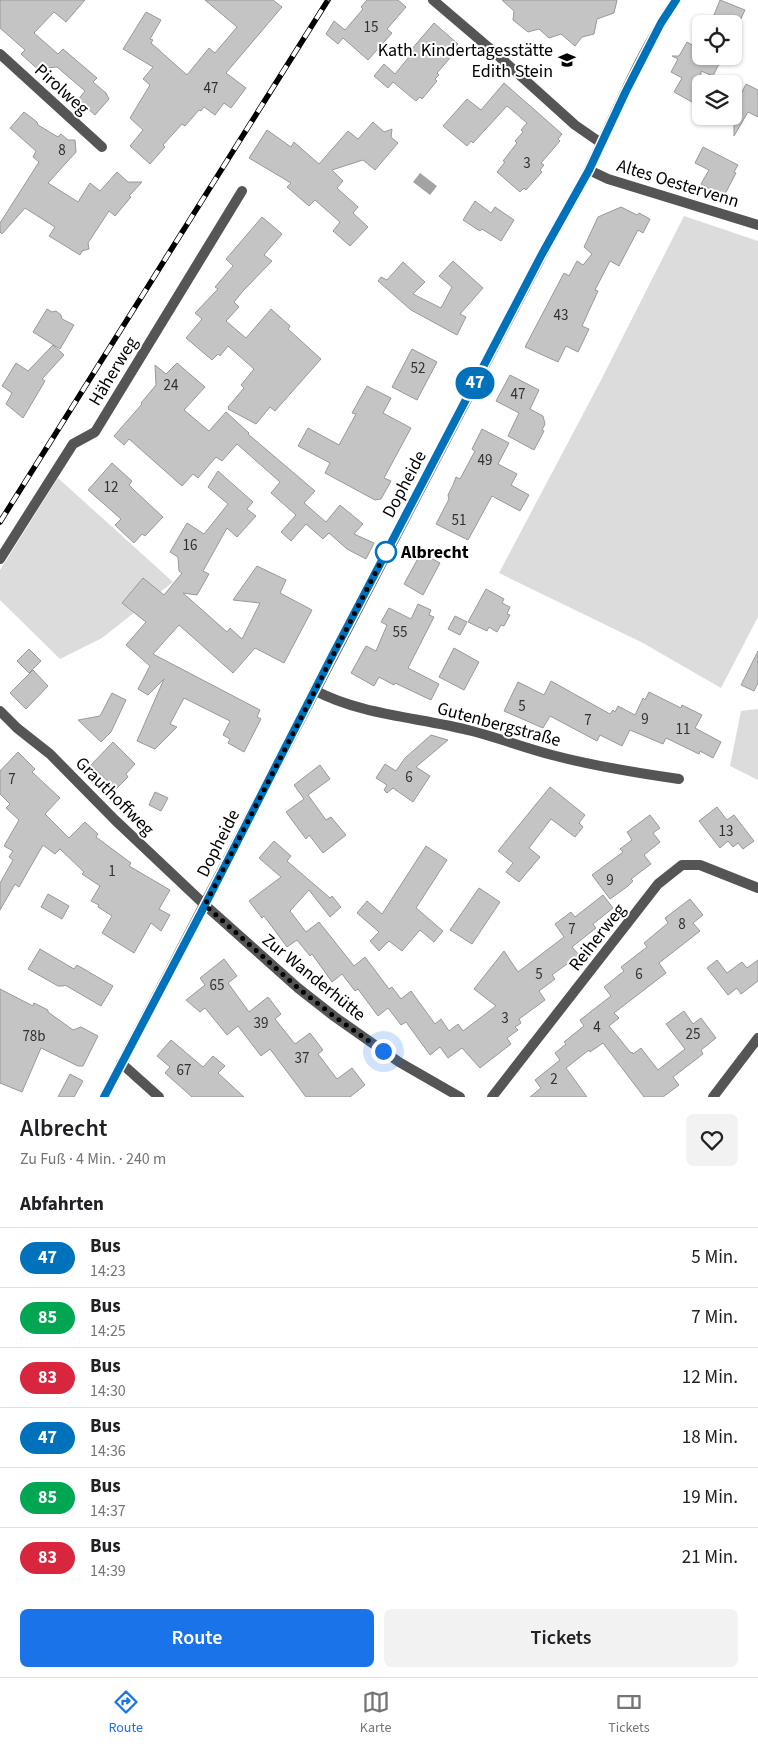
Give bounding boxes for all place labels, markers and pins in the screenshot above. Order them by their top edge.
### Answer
place label: Kath. Kindertagesstätte Edith Stein [378,38,553,84]
school or university icon: Kath. Kindertagesstätte Edith Stein [557,50,577,70]
place label: Albrecht [400,540,469,565]
marker: Albrecht [375,541,397,563]

